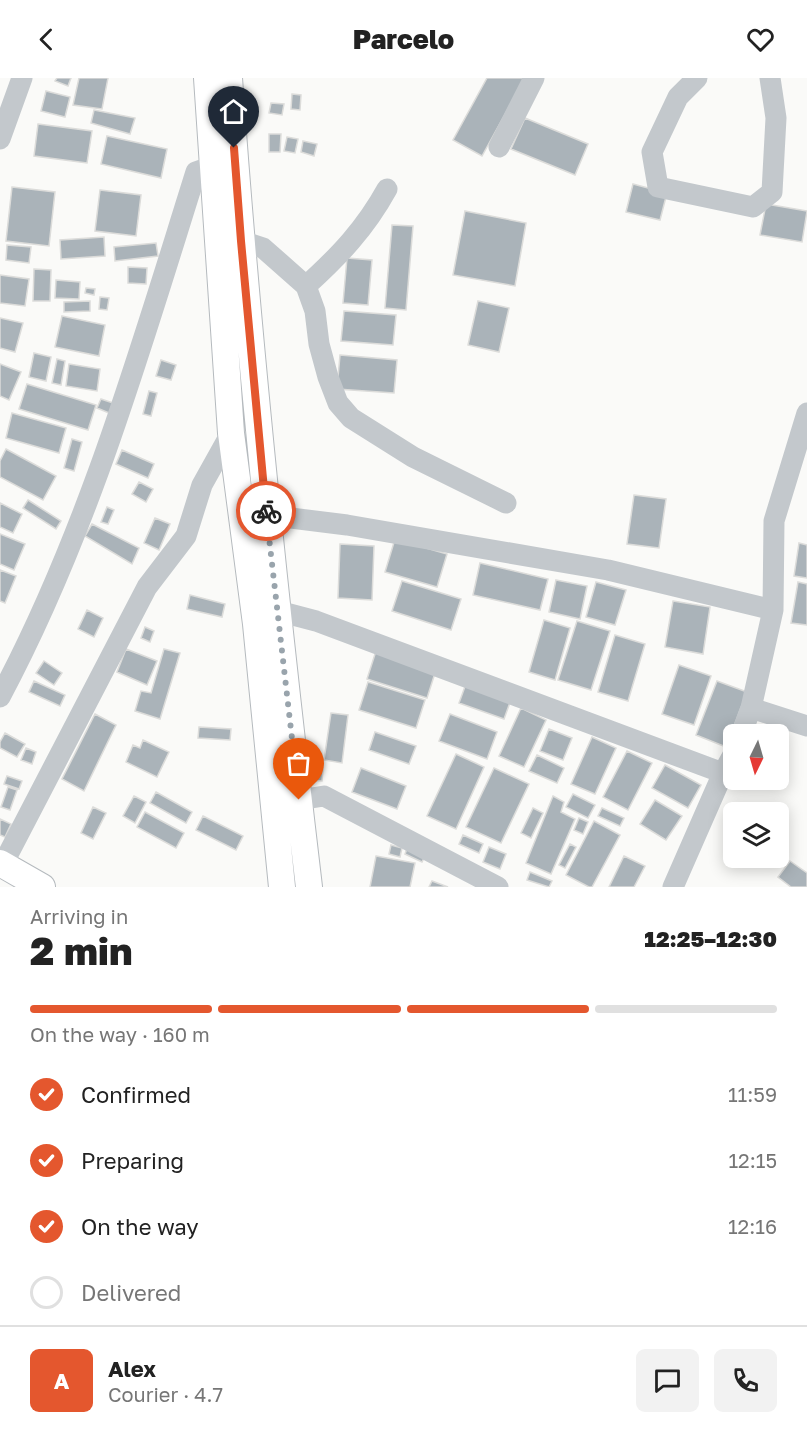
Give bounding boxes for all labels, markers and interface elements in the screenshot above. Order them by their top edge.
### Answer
icon: back [30,23,63,56]
text: Parcelo [353,23,454,55]
icon: heart [744,23,777,56]
pin [208,86,259,148]
icon: home [217,95,250,128]
courier [236,481,296,541]
icon: bike [250,495,283,528]
north arrow [723,724,789,790]
map controls [723,724,789,868]
pin [273,738,324,800]
icon: bag [282,747,315,780]
button: layers [723,802,789,868]
text: Arriving in [30,904,128,928]
text: 12:25–12:30 [644,925,777,952]
text: 2 min [30,927,133,974]
text: On the way · 160 m [30,1022,210,1046]
icon: check [30,1078,63,1111]
text: Confirmed [81,1081,191,1108]
text: 11:59 [728,1082,777,1106]
icon: check [30,1144,63,1177]
text: Preparing [81,1147,184,1174]
text: 12:15 [728,1148,777,1172]
icon: check [30,1210,63,1243]
text: On the way [81,1213,199,1240]
text: 12:16 [728,1214,777,1238]
text: Delivered [81,1279,181,1306]
button: chat [636,1349,699,1412]
button: phone [714,1349,777,1412]
text: Alex [108,1355,156,1382]
text: A [54,1367,69,1394]
text: Courier · 4.7 [108,1382,223,1406]

